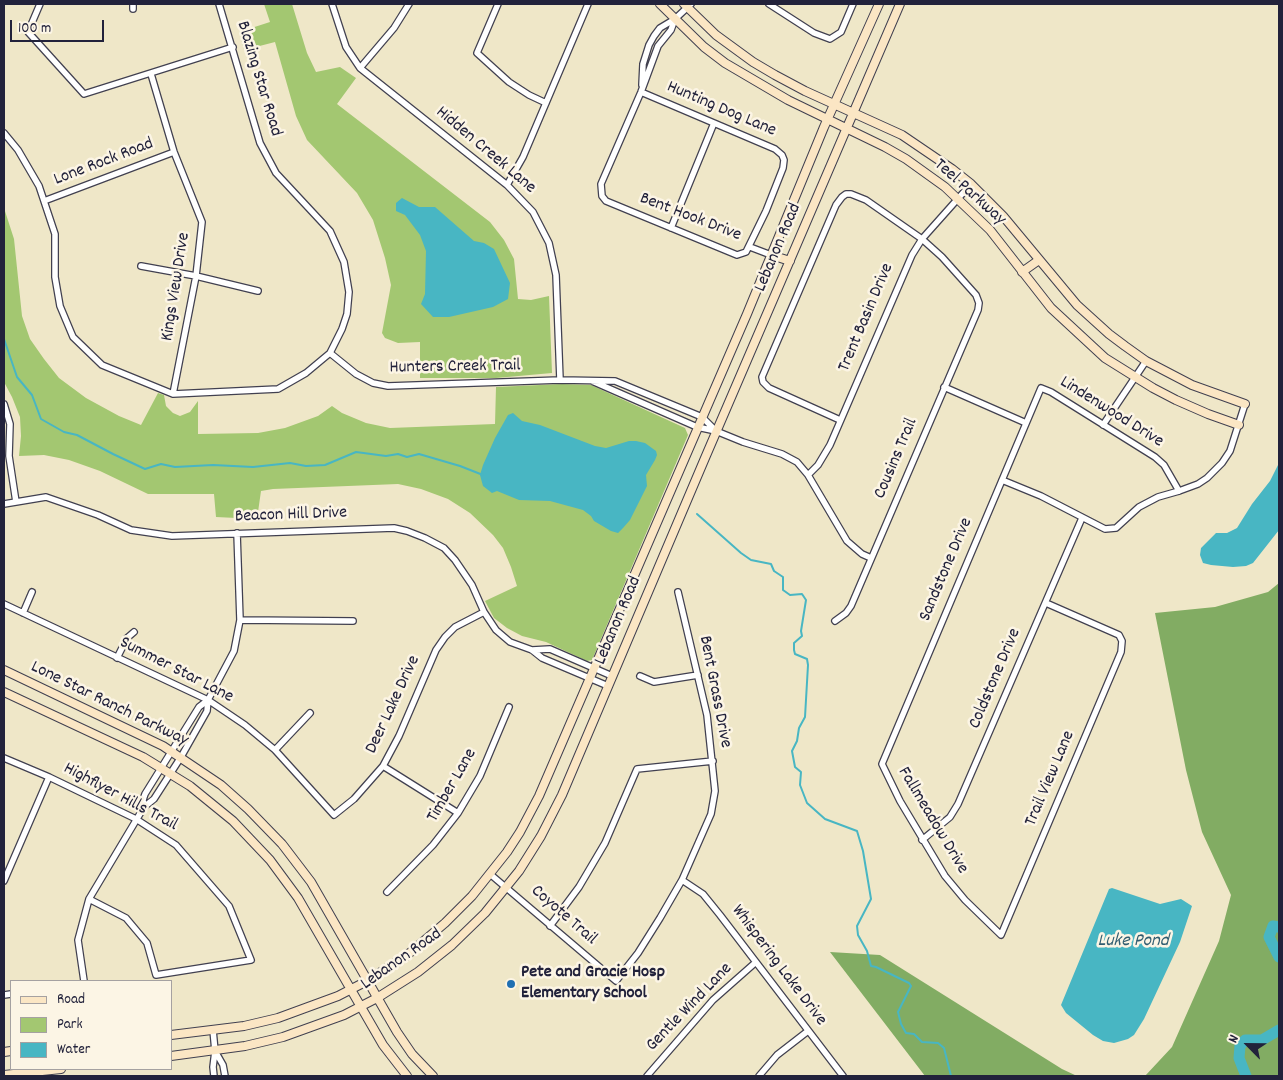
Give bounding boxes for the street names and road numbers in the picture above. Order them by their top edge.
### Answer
street label: Blazing Star Road [230,19,286,139]
street label: Hunting Dog Lane [663,77,779,143]
street label: Hidden Creek Lane [430,103,540,199]
street label: Lone Rock Road [51,134,157,192]
street label: Teel Parkway [929,155,1009,231]
street label: Bent Hook Drive [636,189,744,247]
street label: Lebanon Road [751,201,807,295]
street label: Kings View Drive [158,231,196,343]
street label: Trent Basin Drive [834,260,900,376]
street label: Hunters Creek Trail [389,356,521,380]
street label: Lindenwood Drive [1055,372,1167,454]
street label: Cousins Trail [870,415,924,503]
street label: Beacon Hill Drive [234,503,348,529]
street label: Sandstone Drive [915,515,979,625]
street label: Lebanon Road [591,574,647,668]
street label: Coldstone Drive [965,626,1027,732]
street label: Summer Star Lane [115,633,237,709]
street label: Bent Grass Drive [693,634,735,750]
street label: Deer Lake Drive [362,652,426,758]
street label: Lone Star Ranch Parkway [27,657,191,753]
street label: Trail View Lane [1021,728,1081,830]
street label: Timber Lane [423,745,483,827]
street label: Highflyer Hills Trail [59,759,181,837]
street label: Fallmeadow Drive [892,764,972,878]
street label: Coyote Trail [525,881,601,951]
street label: Whispering Lake Drive [725,901,831,1031]
street label: Lebanon Road [357,924,447,996]
street label: Gentle Wind Lane [642,959,738,1057]

